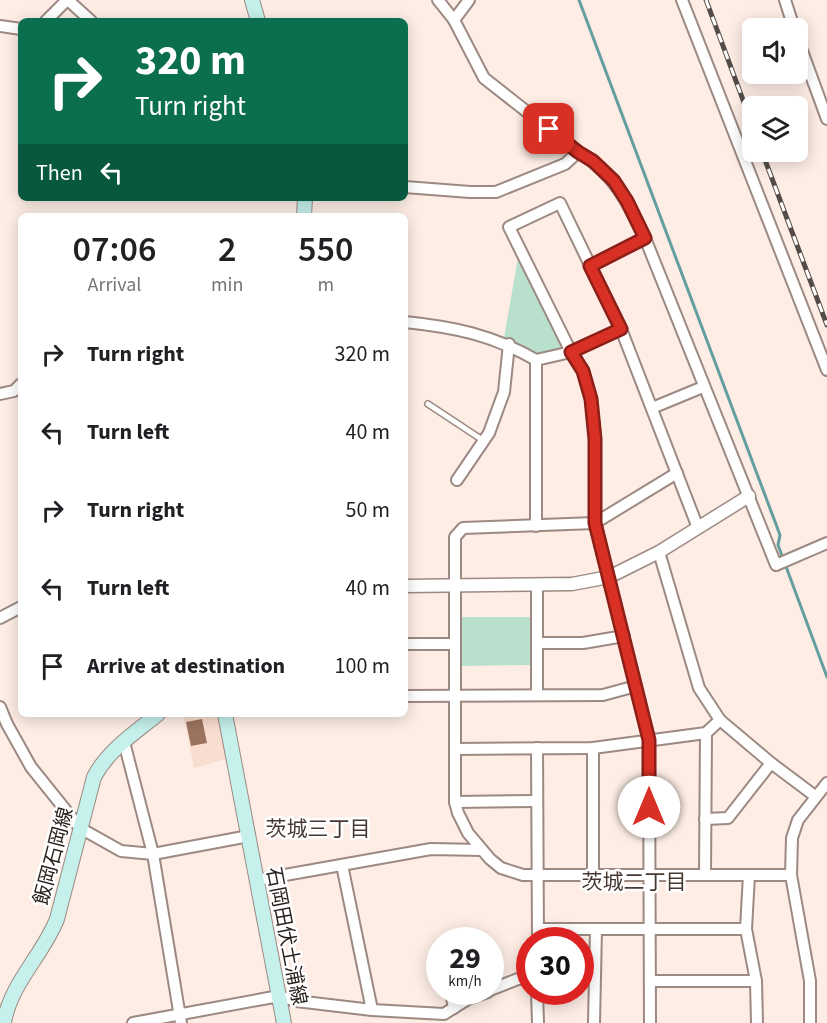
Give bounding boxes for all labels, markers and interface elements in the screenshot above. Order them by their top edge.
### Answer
map controls [742,18,808,162]
button: sound [742,18,808,84]
text: 320 m [135,31,246,91]
icon: right [36,42,114,120]
text: Turn right [135,87,246,126]
button: layers [742,96,808,162]
pin [523,103,574,154]
icon: arrive [532,112,565,145]
icon: left [95,156,128,189]
text: Then [36,157,83,189]
text: 07:06 [73,224,156,275]
text: 2 [218,224,236,275]
text: 550 [298,224,353,275]
text: Arrival [88,271,141,299]
text: min [211,271,243,299]
text: m [317,271,334,299]
icon: right [36,338,69,371]
text: Turn right [87,338,184,370]
text: 320 m [335,338,390,370]
icon: left [36,416,69,449]
text: Turn left [87,416,169,448]
text: 40 m [345,416,390,448]
icon: right [36,494,69,527]
text: Turn right [87,494,184,526]
text: 50 m [345,494,390,526]
icon: left [36,572,69,605]
text: Turn left [87,572,169,604]
text: 40 m [345,572,390,604]
icon: arrive [36,650,69,683]
text: Arrive at destination [87,650,285,682]
text: 100 m [335,650,390,682]
position arrow [617,775,681,839]
street label: 飯岡石岡線 [28,804,80,908]
district label: 茨城三丁目 [266,814,371,844]
street label: 石岡田伏土浦線 [259,865,313,1008]
district label: 茨城二丁目 [582,867,687,897]
speed limit sign: 30 [516,927,594,1005]
text: 29 [449,937,481,980]
text: km/h [448,971,482,992]

